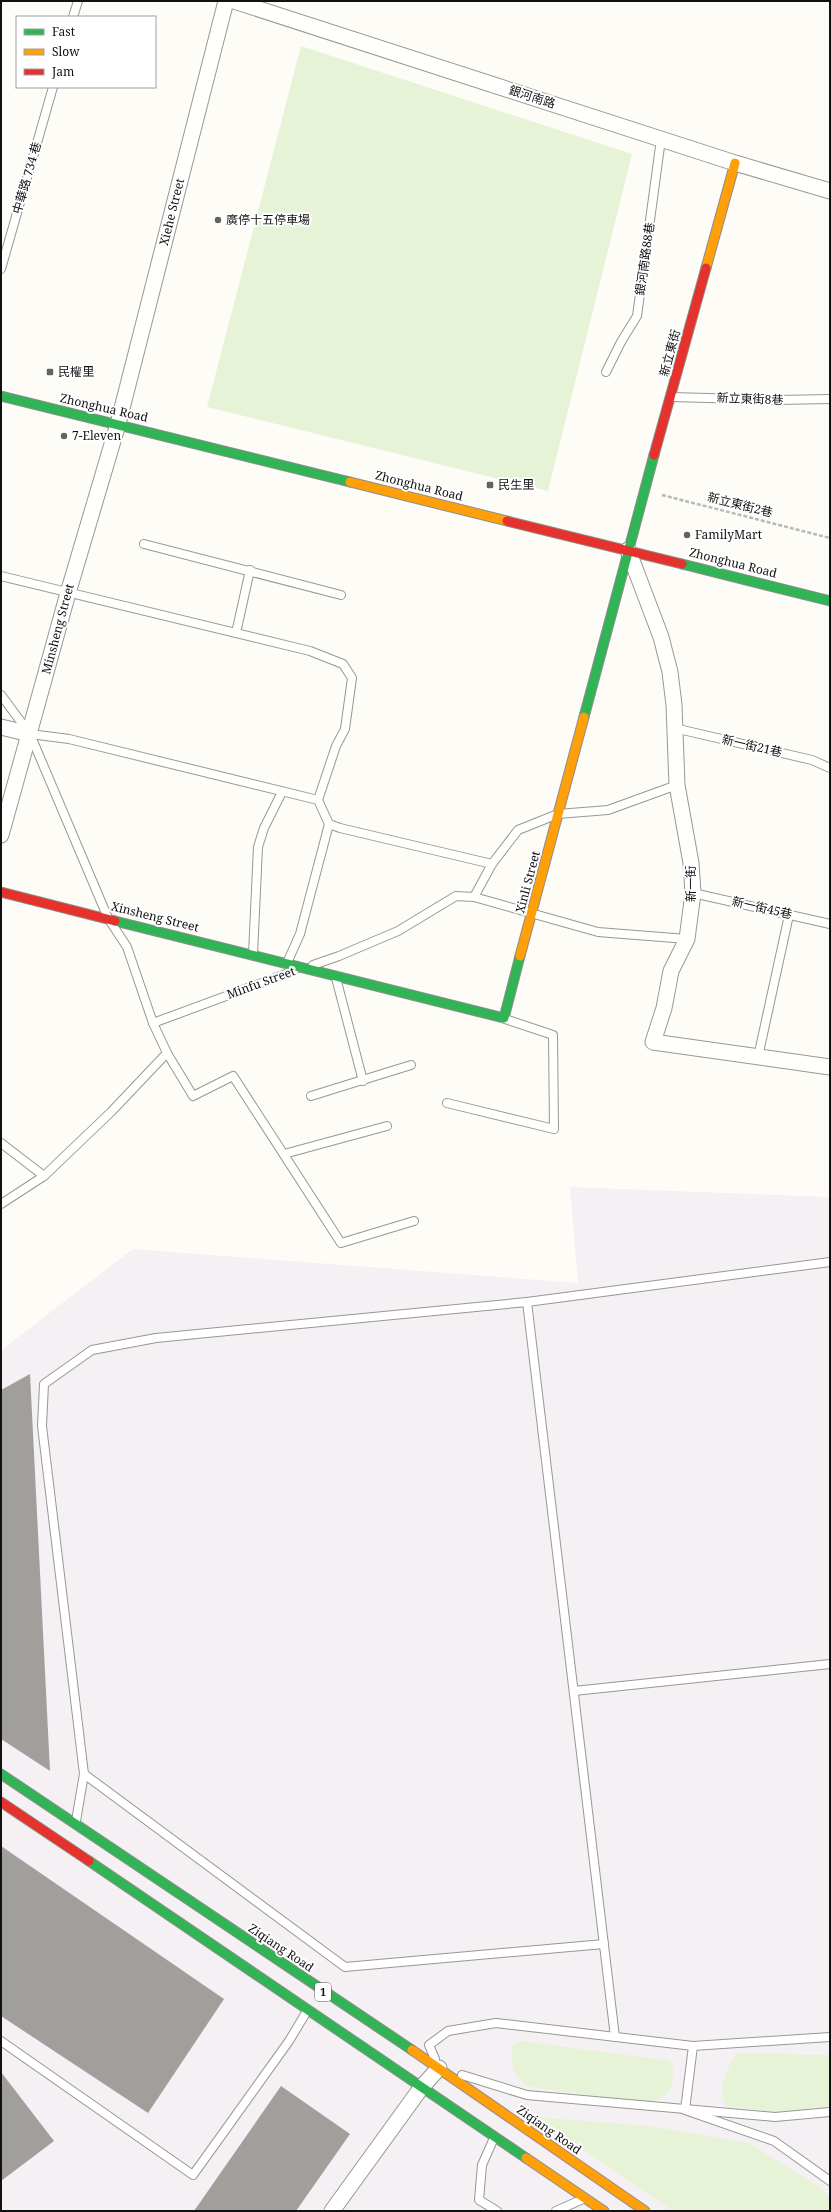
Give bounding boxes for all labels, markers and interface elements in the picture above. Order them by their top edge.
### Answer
legend [16,16,156,88]
text: Fast [52,23,75,40]
text: Slow [52,43,80,60]
text: Jam [51,63,74,80]
street label: 銀河南路 [507,81,558,112]
street label: 中華路 734 巷 [8,140,45,216]
street label: Xiehe Street [155,176,188,247]
place label: 廣停十五停車場 [226,211,310,228]
marker: 廣停十五停車場 [213,215,223,225]
street label: 銀河南路88巷 [631,221,658,296]
street label: 新立東街 [655,327,684,378]
place label: 民權里 [58,363,94,380]
marker: 民權里 [45,367,55,377]
street label: Zhonghua Road [58,389,150,426]
street label: 新立東街8巷 [716,389,784,408]
place label: 7-Eleven [72,427,121,444]
marker: 7-Eleven [59,431,69,441]
street label: Zhonghua Road [373,466,465,505]
place label: 民生里 [498,476,534,493]
marker: 民生里 [485,480,495,490]
street label: 新立東街2巷 [706,488,775,521]
place label: FamilyMart [695,526,762,543]
marker: FamilyMart [682,530,692,540]
street label: Zhonghua Road [687,543,779,582]
street label: Minsheng Street [37,582,78,676]
street label: 新一街21巷 [720,730,784,761]
street label: Xinli Street [511,849,544,915]
street label: 新一街 [682,866,699,902]
street label: 新一街45巷 [730,892,794,923]
street label: Xinsheng Street [110,897,201,936]
street label: Minfu Street [224,962,297,1003]
street label: Ziqiang Road [245,1920,318,1976]
road number: 1 [315,1983,331,2001]
street label: Ziqiang Road [514,2101,585,2158]

